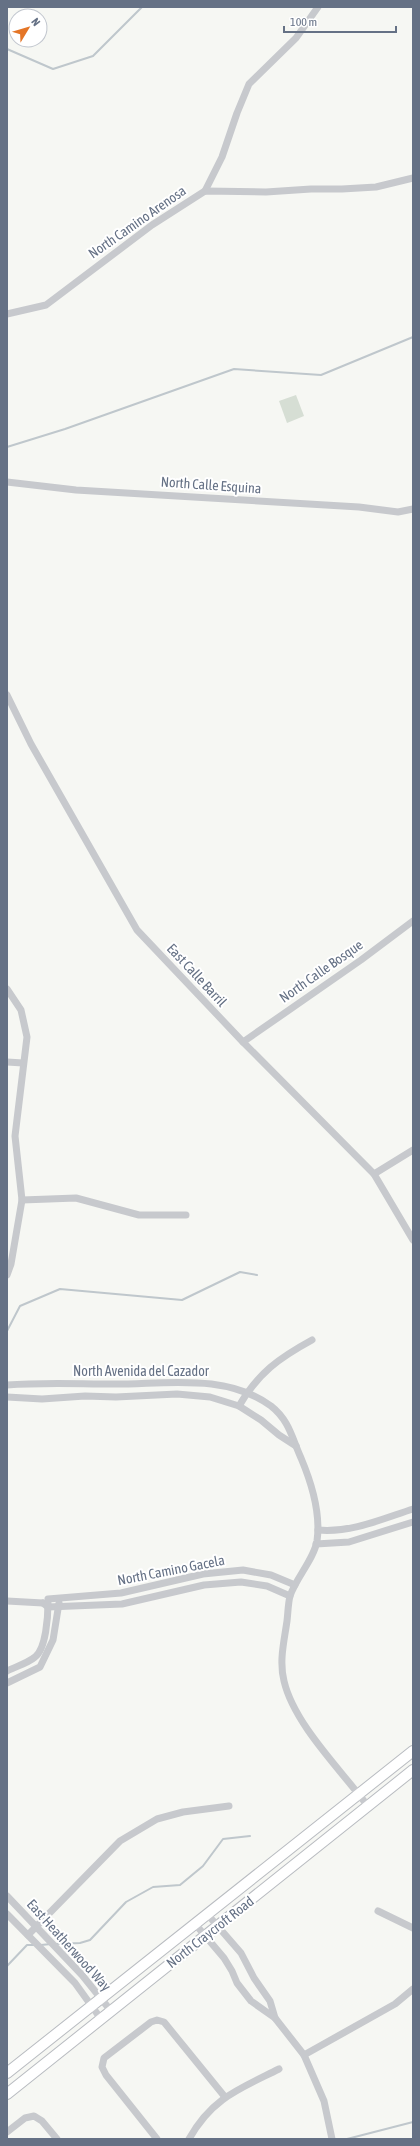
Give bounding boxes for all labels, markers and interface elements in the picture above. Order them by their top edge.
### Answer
north arrow [8,8,48,48]
scale bar [284,8,396,34]
text: 100 m [290,15,317,29]
text: N [29,16,43,28]
street label: North Camino Arenosa [85,182,189,262]
street label: North Calle Esquina [160,474,262,496]
street label: North Calle Bosque [276,936,366,1006]
street label: East Calle Barril [164,940,230,1010]
street label: North Avenida del Cazador [73,1363,210,1379]
street label: North Camino Gacela [116,1552,226,1588]
street label: North Craycroft Road [163,1893,257,1971]
street label: East Heatherwood Way [24,1896,114,1994]

